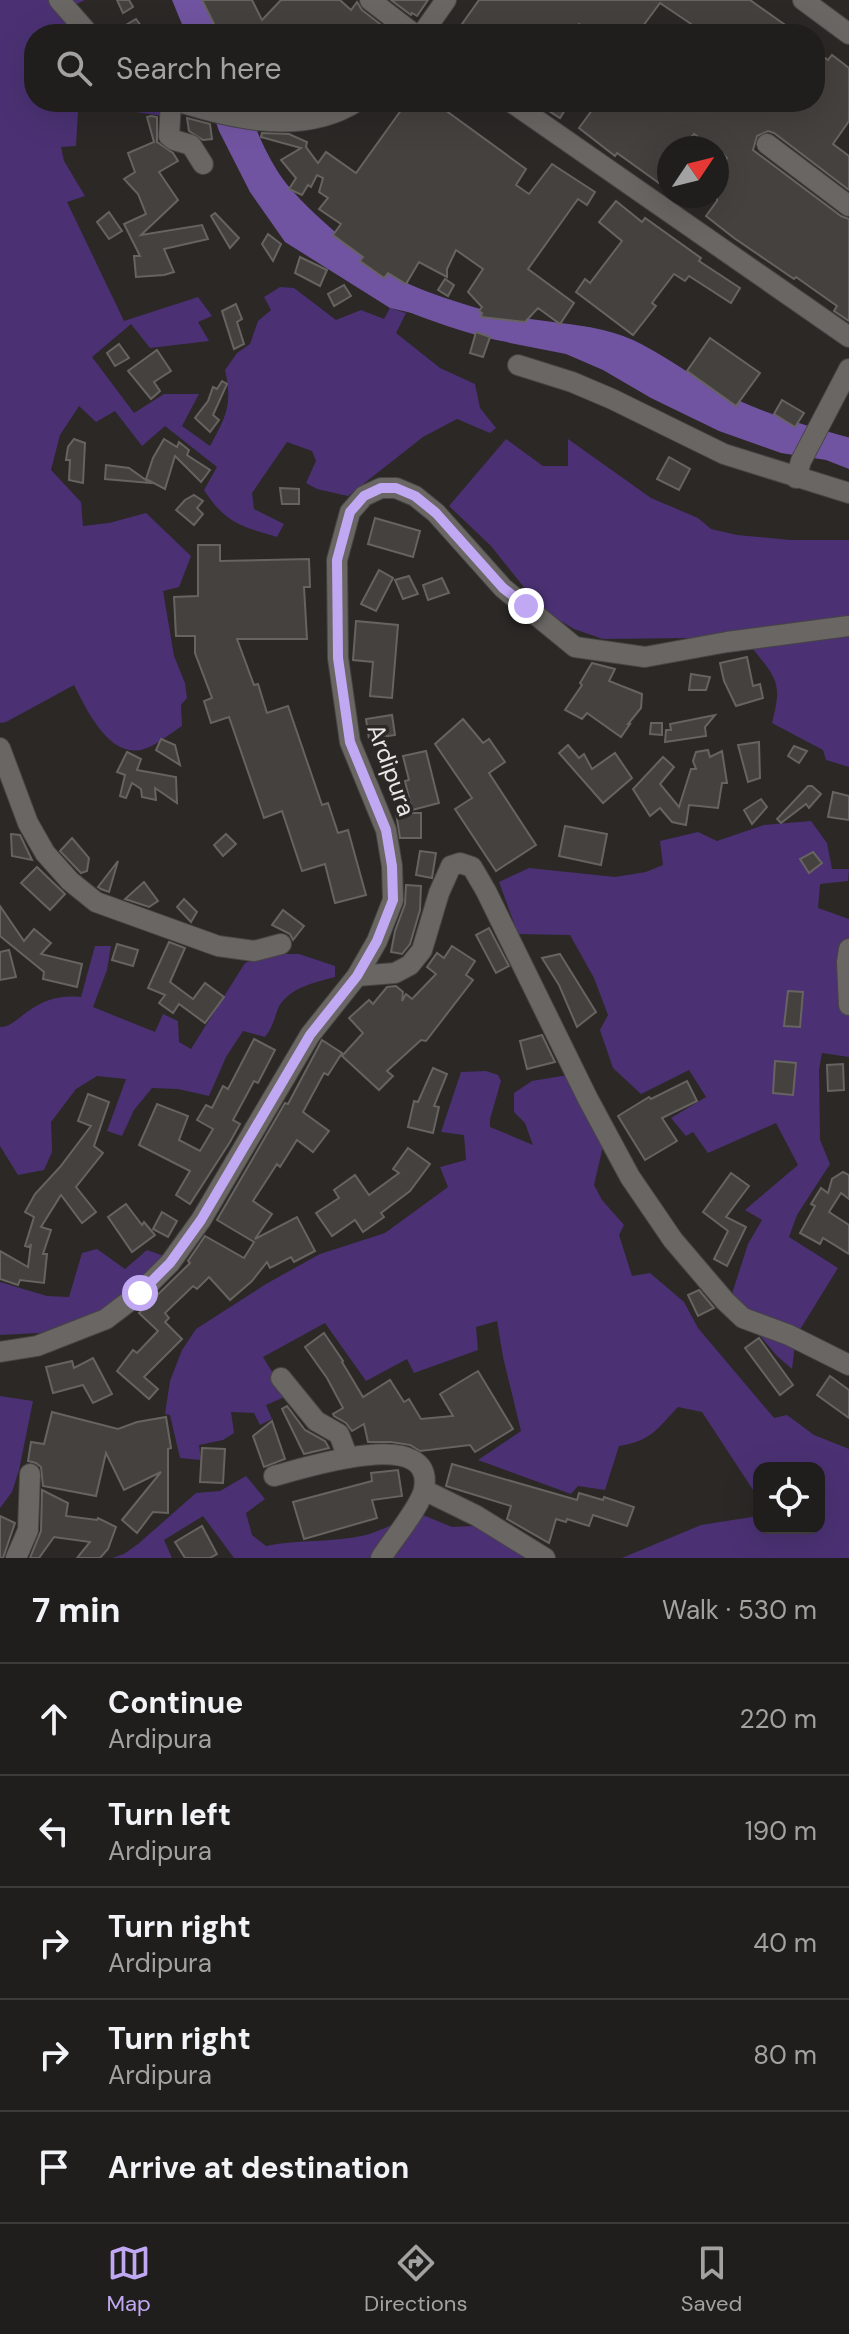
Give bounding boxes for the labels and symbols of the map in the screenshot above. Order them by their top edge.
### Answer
north arrow [657,136,729,208]
route end [508,588,544,624]
street label: Ardipura [361,719,422,820]
route start [122,1275,158,1311]

